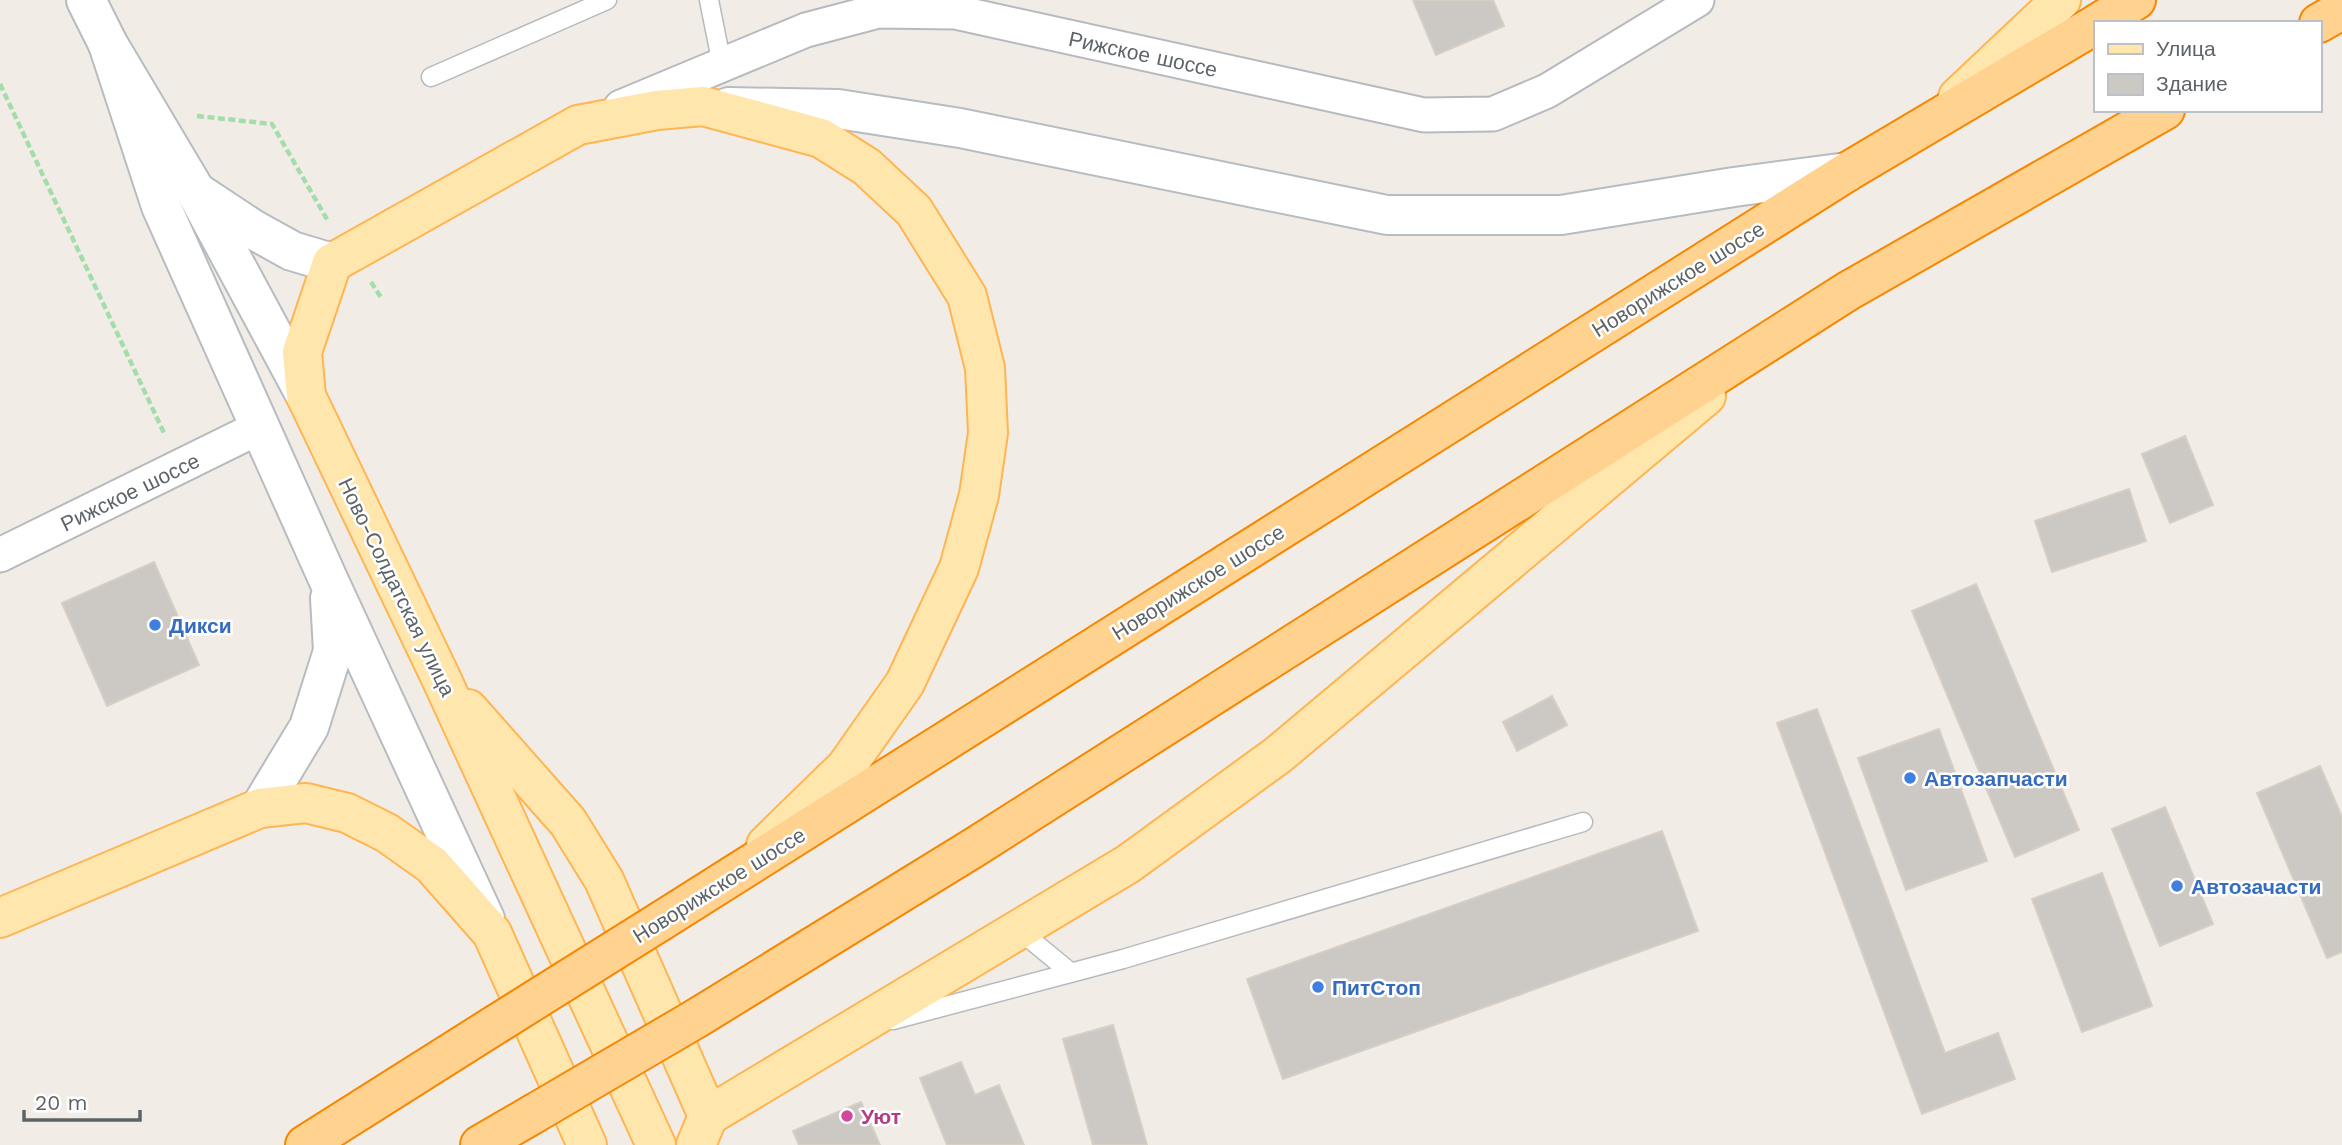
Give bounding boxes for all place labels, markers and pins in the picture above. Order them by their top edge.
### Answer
place label: Дикси [169,613,232,638]
marker: Дикси [147,617,163,633]
place label: Автозапчасти [1924,766,2068,791]
marker: Автозапчасти [1902,770,1918,786]
place label: Автозачасти [2191,874,2321,899]
marker: Автозачасти [2169,878,2185,894]
place label: ПитСтоп [1332,975,1421,1000]
marker: ПитСтоп [1310,979,1326,995]
place label: Уют [861,1104,901,1129]
marker: Уют [839,1108,855,1124]

